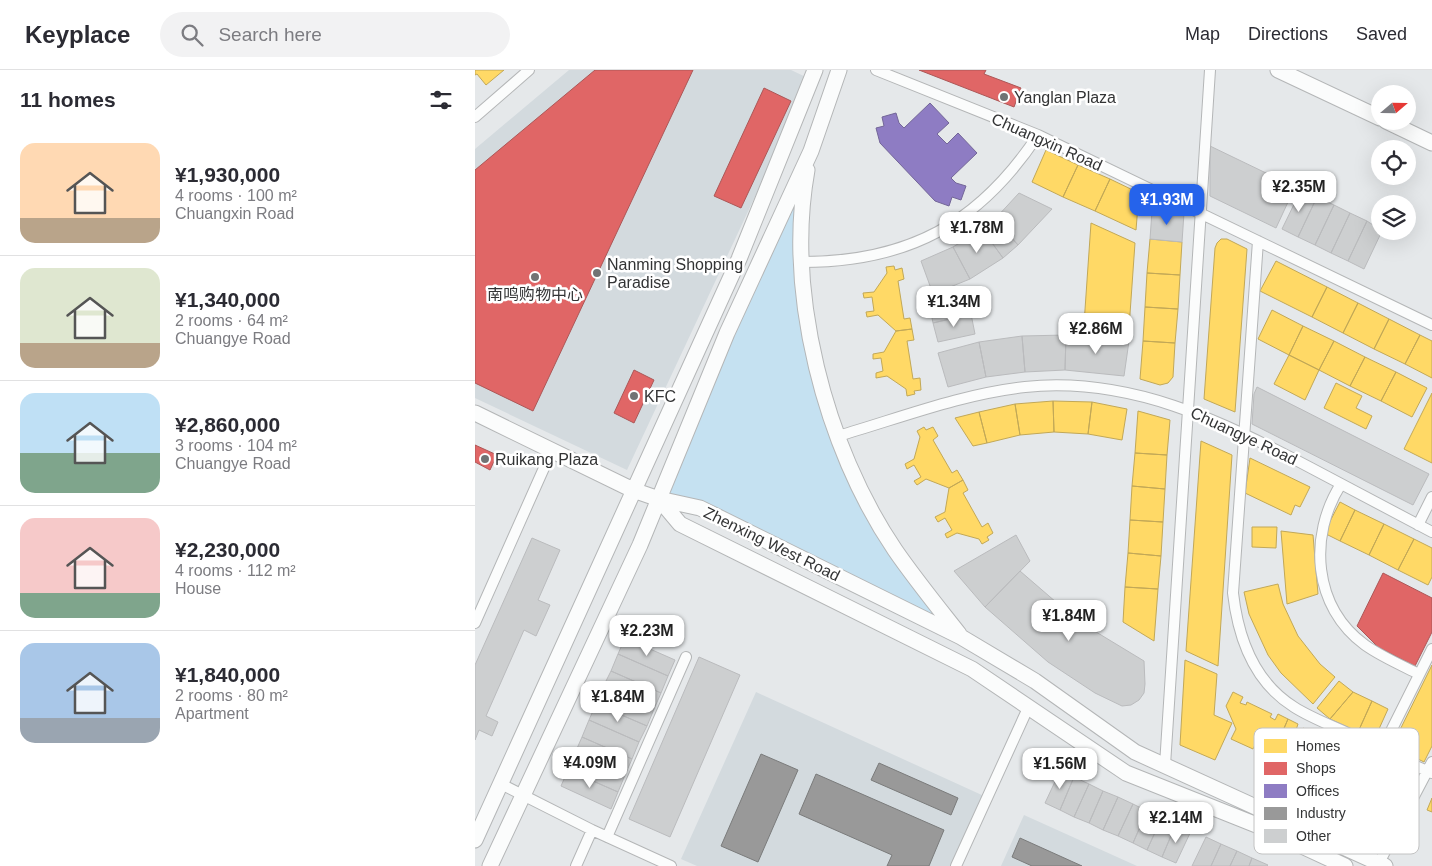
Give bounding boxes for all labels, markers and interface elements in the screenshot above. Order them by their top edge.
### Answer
search box [160,12,510,57]
text: Keyplace [25,21,130,48]
icon: search [178,21,206,49]
text: Search here [218,24,322,45]
text: Map [1185,24,1220,44]
text: Directions [1248,24,1328,44]
text: Saved [1356,24,1407,44]
north arrow [1371,85,1416,130]
map controls [1371,85,1416,240]
icon: filters [427,86,455,114]
text: 11 homes [20,88,116,111]
place label: Yanglan Plaza [1014,89,1116,106]
marker: Yanglan Plaza [998,91,1010,103]
street label: Chuangxin Road [989,110,1105,174]
button: locate [1371,140,1416,185]
icon: home [60,163,120,223]
text: ¥1,930,000 [175,163,280,186]
pin: ¥2.35M [1258,170,1340,213]
text: ¥2.35M [1272,178,1326,195]
pin: ¥1.93M [1126,184,1208,226]
text: 4 rooms · 100 m² [175,187,297,204]
text: ¥1.93M [1140,191,1194,208]
button: layers [1371,195,1416,240]
text: Chuangxin Road [175,205,294,222]
pin: ¥1.78M [936,212,1018,254]
text: ¥1.78M [950,219,1004,236]
place label: Nanming Shopping Paradise [607,256,743,291]
marker: Nanming Shopping Paradise [591,267,603,279]
marker: 南鸣购物中心 [529,271,541,283]
place label: 南鸣购物中心 [487,286,583,303]
pin: ¥1.34M [913,286,995,328]
icon: home [60,288,120,348]
text: ¥1,340,000 [175,288,280,311]
text: ¥1.34M [927,293,981,310]
text: 2 rooms · 64 m² [175,312,288,329]
pin: ¥2.86M [1055,312,1137,355]
text: ¥2.86M [1069,320,1123,337]
text: Chuangye Road [175,330,291,347]
place label: KFC [644,388,676,405]
marker: KFC [628,390,640,402]
street label: Chuangye Road [1188,404,1300,468]
icon: home [60,413,120,473]
text: ¥2,860,000 [175,413,280,436]
text: 3 rooms · 104 m² [175,437,297,454]
place label: Ruikang Plaza [495,451,598,468]
marker: Ruikang Plaza [479,453,491,465]
text: Chuangye Road [175,455,291,472]
street label: Zhenxing West Road [701,504,843,584]
icon: home [60,538,120,598]
text: ¥2,230,000 [175,538,280,561]
text: 4 rooms · 112 m² [175,562,296,579]
text: House [175,580,221,597]
pin: ¥1.84M [1028,600,1110,642]
text: ¥1.84M [1042,607,1096,624]
pin: ¥2.23M [606,614,688,657]
text: ¥2.23M [620,622,674,639]
icon: home [60,663,120,723]
text: ¥1,840,000 [175,663,280,686]
pin: ¥1.84M [577,680,659,723]
text: 2 rooms · 80 m² [175,687,288,704]
text: ¥1.84M [591,688,645,705]
text: Apartment [175,705,249,722]
legend [1254,728,1419,854]
text: Homes [1296,738,1340,754]
pin: ¥4.09M [549,746,631,789]
pin: ¥1.56M [1019,748,1101,790]
text: ¥4.09M [563,754,617,771]
text: ¥1.56M [1033,755,1087,772]
text: Shops [1296,760,1336,776]
text: Offices [1296,783,1339,799]
pin: ¥2.14M [1135,802,1217,844]
text: Industry [1296,805,1346,821]
text: ¥2.14M [1149,809,1203,826]
text: Other [1296,828,1331,844]

